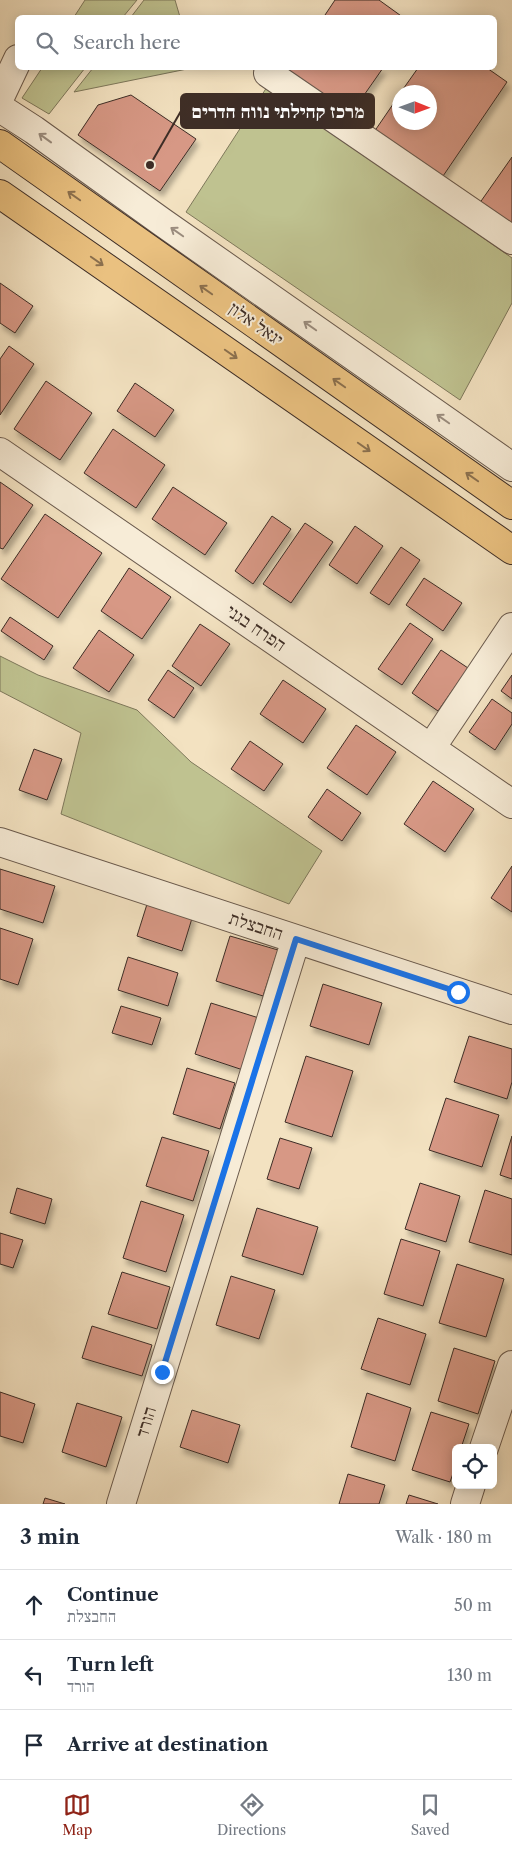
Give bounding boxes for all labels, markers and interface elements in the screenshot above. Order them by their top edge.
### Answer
search box [15,15,497,70]
icon: search [33,29,61,57]
text: Search here [73,31,181,54]
north arrow [392,85,437,130]
callout: מרכז קהילתי נווה הדרים [181,94,374,128]
text: מרכז קהילתי נווה הדרים [192,100,364,123]
one-way arrow [39,132,52,143]
one-way arrow [67,191,81,201]
one-way arrow [171,227,184,238]
one-way arrow [90,256,104,266]
one-way arrow [200,284,214,295]
street label: יגאל אלון [225,297,287,351]
one-way arrow [303,321,317,331]
one-way arrow [224,349,238,359]
one-way arrow [332,378,346,388]
one-way arrow [436,414,450,424]
one-way arrow [357,442,371,452]
one-way arrow [465,472,479,482]
street label: הפרח בגני [222,600,290,656]
street label: החבצלת [226,907,286,945]
route start [447,981,470,1004]
route end [151,1361,174,1384]
street label: הורד [131,1404,161,1440]
map controls [452,1444,497,1489]
button: locate [452,1444,497,1489]
text: 3 min [20,1524,80,1549]
text: Walk · 180 m [395,1527,492,1547]
text: Continue [67,1583,159,1606]
icon: ahead [20,1591,48,1619]
text: 50 m [454,1595,492,1615]
text: החבצלת [67,1606,116,1626]
text: Turn left [67,1653,154,1676]
icon: left [20,1661,48,1689]
text: 130 m [447,1665,492,1685]
text: הורד [67,1676,95,1696]
icon: arrive [20,1731,48,1759]
text: Arrive at destination [67,1733,268,1756]
tab: Map [62,1791,92,1839]
tab: Directions [217,1791,286,1839]
tab: Saved [411,1791,450,1839]

